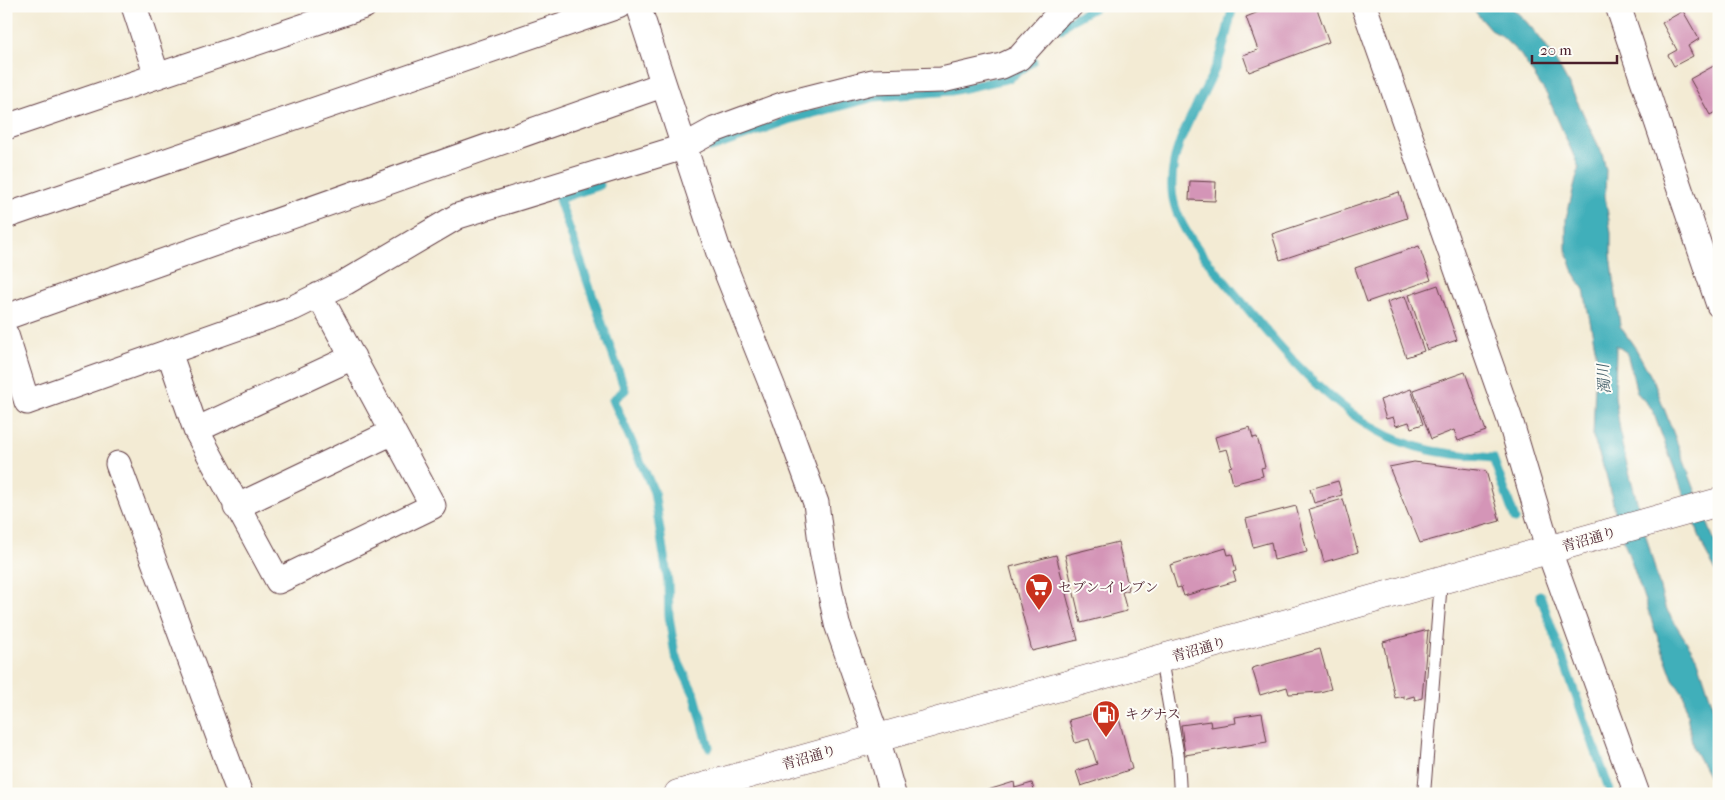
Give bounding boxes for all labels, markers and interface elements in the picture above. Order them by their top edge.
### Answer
scale bar [1532,32,1618,64]
text: 20 m [1540,41,1572,59]
water label: 濁川 [1594,361,1614,395]
street label: 青沼通り [1560,524,1618,555]
supermarket icon: セブン-イレブン [1024,572,1054,611]
place label: セブン-イレブン [1058,579,1159,596]
street label: 青沼通り [1170,634,1228,665]
fuel station icon: キグナス [1091,699,1121,738]
place label: キグナス [1125,706,1180,723]
street label: 青沼通り [780,742,838,773]

